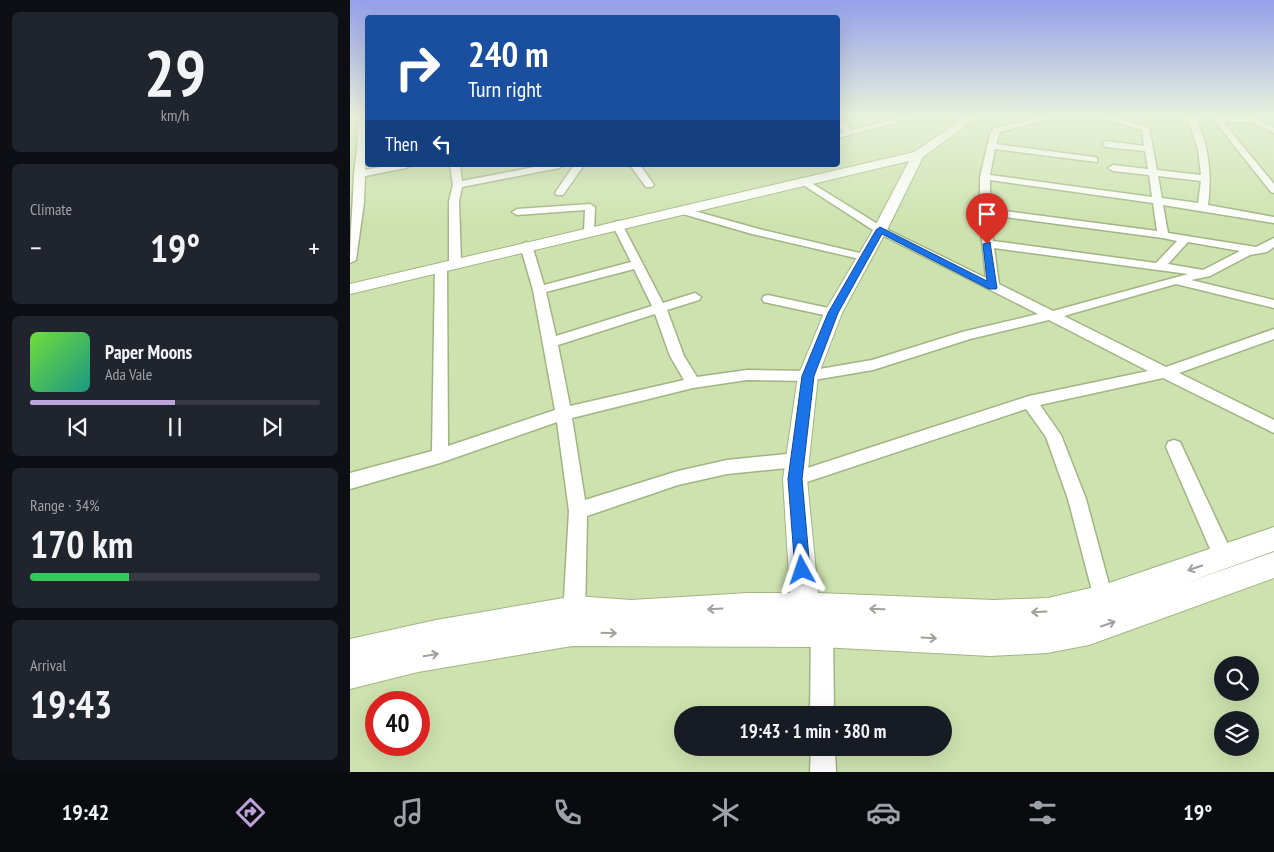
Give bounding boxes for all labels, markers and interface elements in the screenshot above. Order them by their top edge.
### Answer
text: 29 [144,30,206,114]
text: 240 m [468,31,549,77]
icon: right [385,35,450,100]
text: Turn right [468,75,542,103]
text: km/h [161,105,189,125]
icon: left [428,130,456,158]
text: Then [385,132,418,156]
pin [966,193,1008,244]
text: Climate [30,199,72,219]
icon: arrive [973,200,1001,228]
text: 19° [150,223,200,272]
text: − [30,229,42,266]
text: + [308,229,320,266]
text: Paper Moons [105,340,192,364]
text: Ada Vale [105,364,152,384]
icon: previous [64,413,92,441]
icon: pause [161,413,189,441]
icon: next [258,413,286,441]
text: Range · 34% [30,495,99,515]
text: 170 km [30,519,133,568]
position arrow [775,543,827,595]
one-way arrow [1187,563,1203,573]
one-way arrow [707,604,723,613]
one-way arrow [869,605,885,614]
one-way arrow [1032,607,1048,617]
one-way arrow [1099,619,1115,628]
one-way arrow [601,629,617,638]
one-way arrow [921,633,937,643]
one-way arrow [423,650,439,660]
text: Arrival [30,655,66,675]
map controls [1214,656,1259,756]
button: search [1214,656,1259,701]
text: 19:43 [30,679,112,728]
speed limit sign: 40 [365,691,430,756]
button: layers [1214,711,1259,756]
text: 19:43 · 1 min · 380 m [740,719,886,743]
icon: directions [233,795,268,830]
icon: music [391,795,426,830]
icon: phone [550,795,585,830]
icon: climate [708,795,743,830]
icon: car [866,795,901,830]
icon: filters [1025,795,1060,830]
text: 19:42 [62,798,109,826]
text: 19° [1183,798,1212,826]

